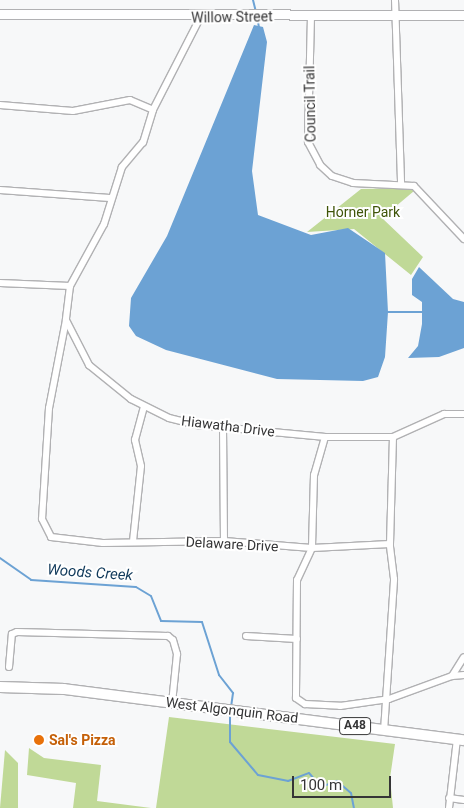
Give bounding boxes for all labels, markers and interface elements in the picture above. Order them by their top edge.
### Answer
street label: Willow Street [191,8,273,26]
street label: Council Trail [301,65,319,143]
park label: Horner Park [326,204,400,220]
street label: Hiawatha Drive [180,412,276,440]
street label: Delaware Drive [185,533,279,555]
water label: Woods Creek [47,561,133,585]
street label: West Algonquin Road [165,694,299,726]
road number: A48 [339,716,371,736]
place label: Sal's Pizza [49,732,116,748]
marker: Sal's Pizza [33,734,45,746]
scale bar [294,766,393,798]
text: 100 m [300,776,342,794]

